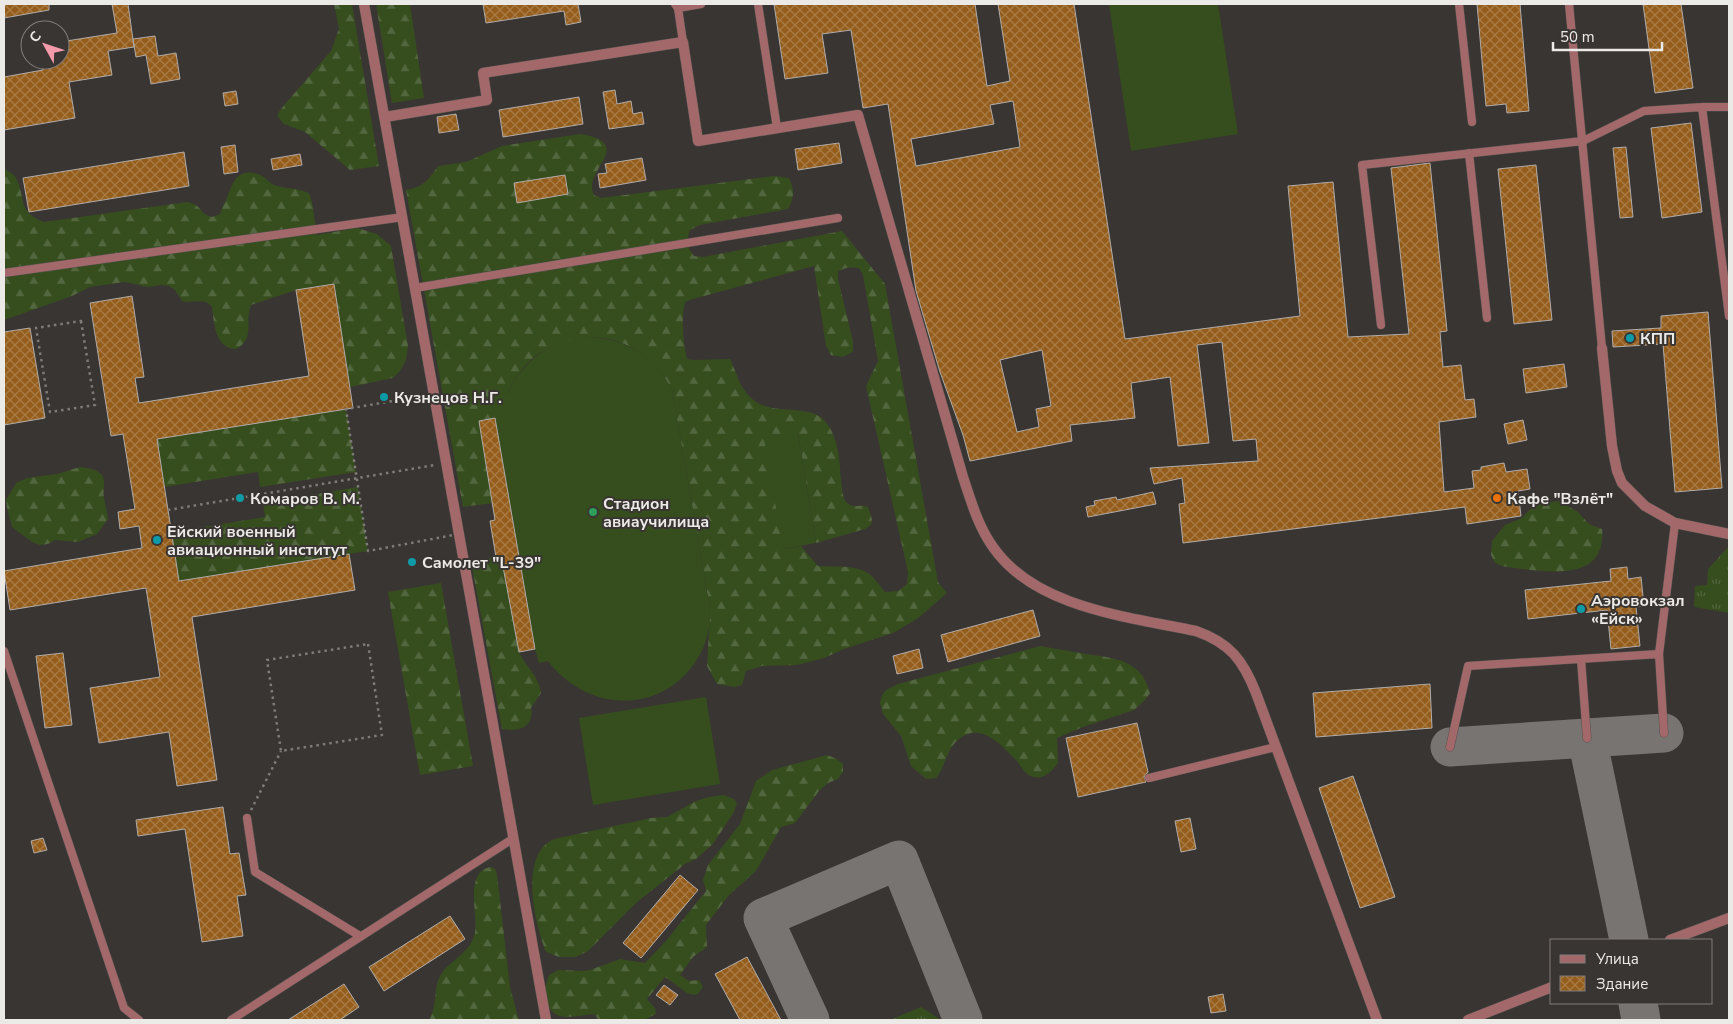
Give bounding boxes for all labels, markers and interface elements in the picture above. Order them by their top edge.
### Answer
north arrow [20,20,70,70]
scale bar [1553,20,1662,52]
text: С [25,27,46,47]
text: 50 m [1560,27,1595,47]
place label: КПП [1640,328,1675,350]
marker: КПП [1624,332,1636,344]
place label: Кузнецов Н.Г. [394,387,502,409]
marker: Кузнецов Н.Г. [378,391,390,403]
place label: Комаров В. М. [250,488,360,510]
place label: Кафе "Взлёт" [1507,488,1613,510]
marker: Комаров В. М. [234,492,246,504]
marker: Кафе "Взлёт" [1491,492,1503,504]
place label: Стадион авиаучилища [603,493,709,533]
marker: Стадион авиаучилища [587,506,599,518]
place label: Ейский военный авиационный институт [167,521,347,561]
marker: Ейский военный авиационный институт [151,534,163,546]
place label: Самолет "L-39" [422,552,541,574]
marker: Самолет "L-39" [406,556,418,568]
place label: Аэровокзал «Ейск» [1591,590,1685,630]
marker: Аэровокзал «Ейск» [1575,603,1587,615]
legend [1550,939,1713,1004]
text: Улица [1595,949,1639,969]
text: Здание [1596,974,1648,994]

